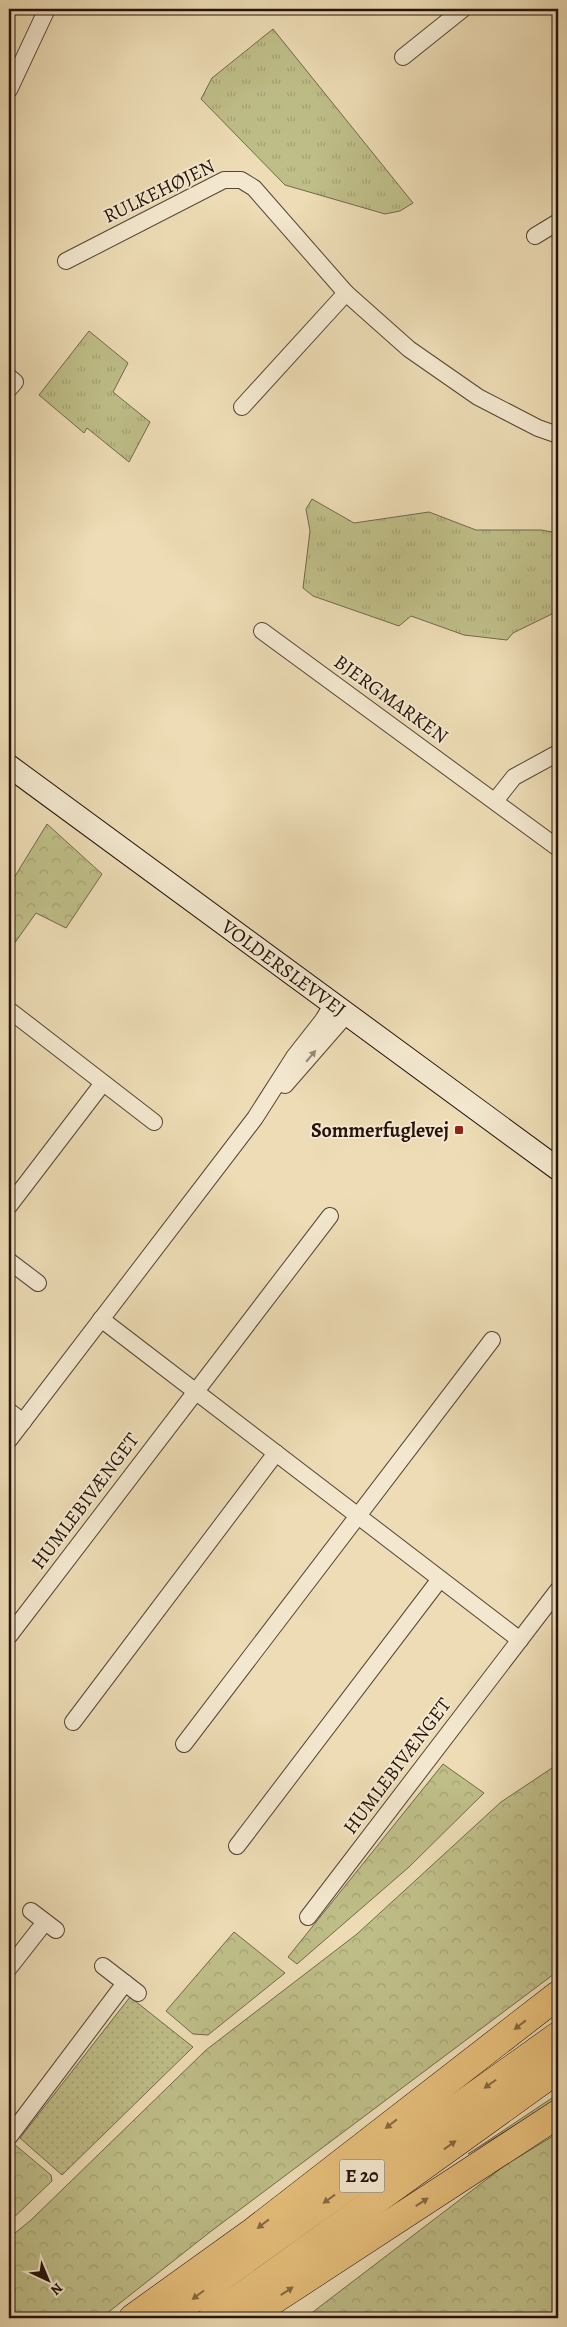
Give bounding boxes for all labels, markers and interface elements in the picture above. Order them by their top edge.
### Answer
street label: RULKEHØJEN [99,152,219,230]
street label: BJERGMARKEN [328,648,454,750]
street label: VOLDERSLEVVEJ [215,912,352,1023]
one-way arrow [306,1050,317,1063]
place label: Sommerfuglevej [311,1117,449,1144]
marker: Sommerfuglevej [453,1124,465,1136]
street label: HUMLEBIVÆNGET [25,1427,145,1575]
street label: HUMLEBIVÆNGET [337,1692,457,1840]
one-way arrow [514,2019,527,2030]
one-way arrow [483,2079,497,2089]
one-way arrow [385,2119,398,2130]
one-way arrow [443,2140,457,2150]
road number: E 20 [340,2160,384,2192]
one-way arrow [322,2194,336,2204]
one-way arrow [416,2197,429,2206]
one-way arrow [257,2218,270,2229]
north arrow [22,2254,72,2304]
text: N [46,2279,67,2299]
one-way arrow [280,2286,293,2296]
one-way arrow [191,2290,205,2300]

